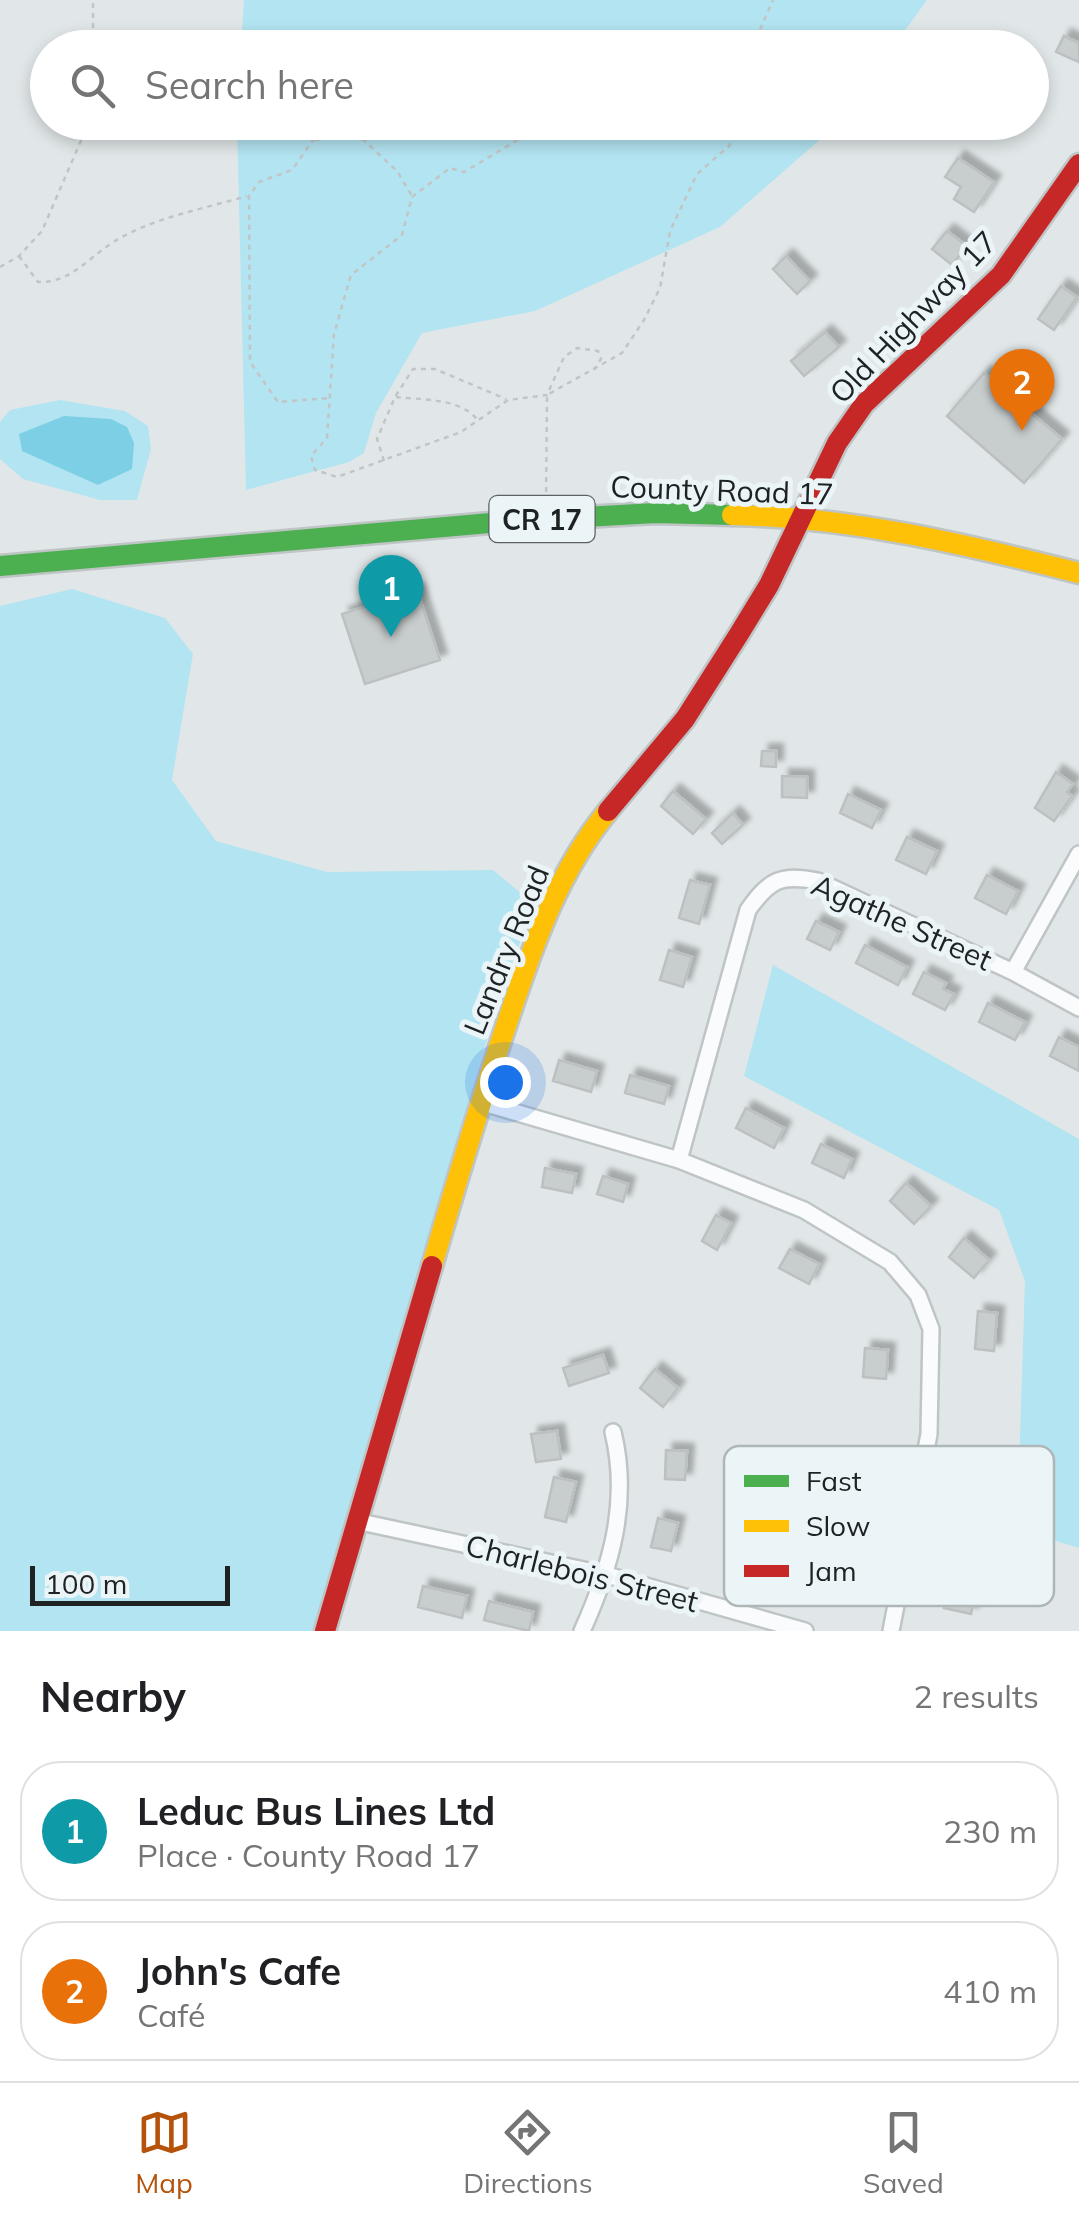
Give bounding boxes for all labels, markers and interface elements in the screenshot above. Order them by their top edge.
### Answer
search box [30,30,1049,140]
icon: search [65,58,120,113]
text: Search here [145,61,354,109]
street label: Old Highway 17 [821,223,1005,411]
pin: 2 [990,348,1054,431]
street label: County Road 17 [610,467,834,513]
road number: CR 17 [490,496,594,542]
pin: 1 [358,554,424,637]
street label: Landry Road [455,860,557,1040]
street label: Agathe Street [806,865,998,979]
your location [480,1057,531,1108]
legend [724,1446,1054,1606]
text: Fast [806,1463,862,1498]
text: Slow [806,1508,870,1543]
street label: Charlebois Street [462,1526,702,1620]
text: Jam [806,1553,857,1588]
scale bar [30,1561,230,1606]
text: 100 m [45,1566,127,1601]
text: Nearby [40,1670,186,1723]
text: 2 results [914,1676,1039,1716]
text: Leduc Bus Lines Ltd [137,1787,495,1835]
text: 1 [65,1811,84,1851]
text: 230 m [943,1811,1037,1851]
text: Place · County Road 17 [137,1835,480,1875]
text: John's Cafe [137,1947,341,1995]
text: 2 [65,1971,84,2011]
text: 410 m [943,1971,1037,2011]
text: Café [137,1995,205,2035]
tab: Map [135,2105,193,2200]
tab: Directions [463,2105,593,2200]
tab: Saved [863,2105,944,2200]

